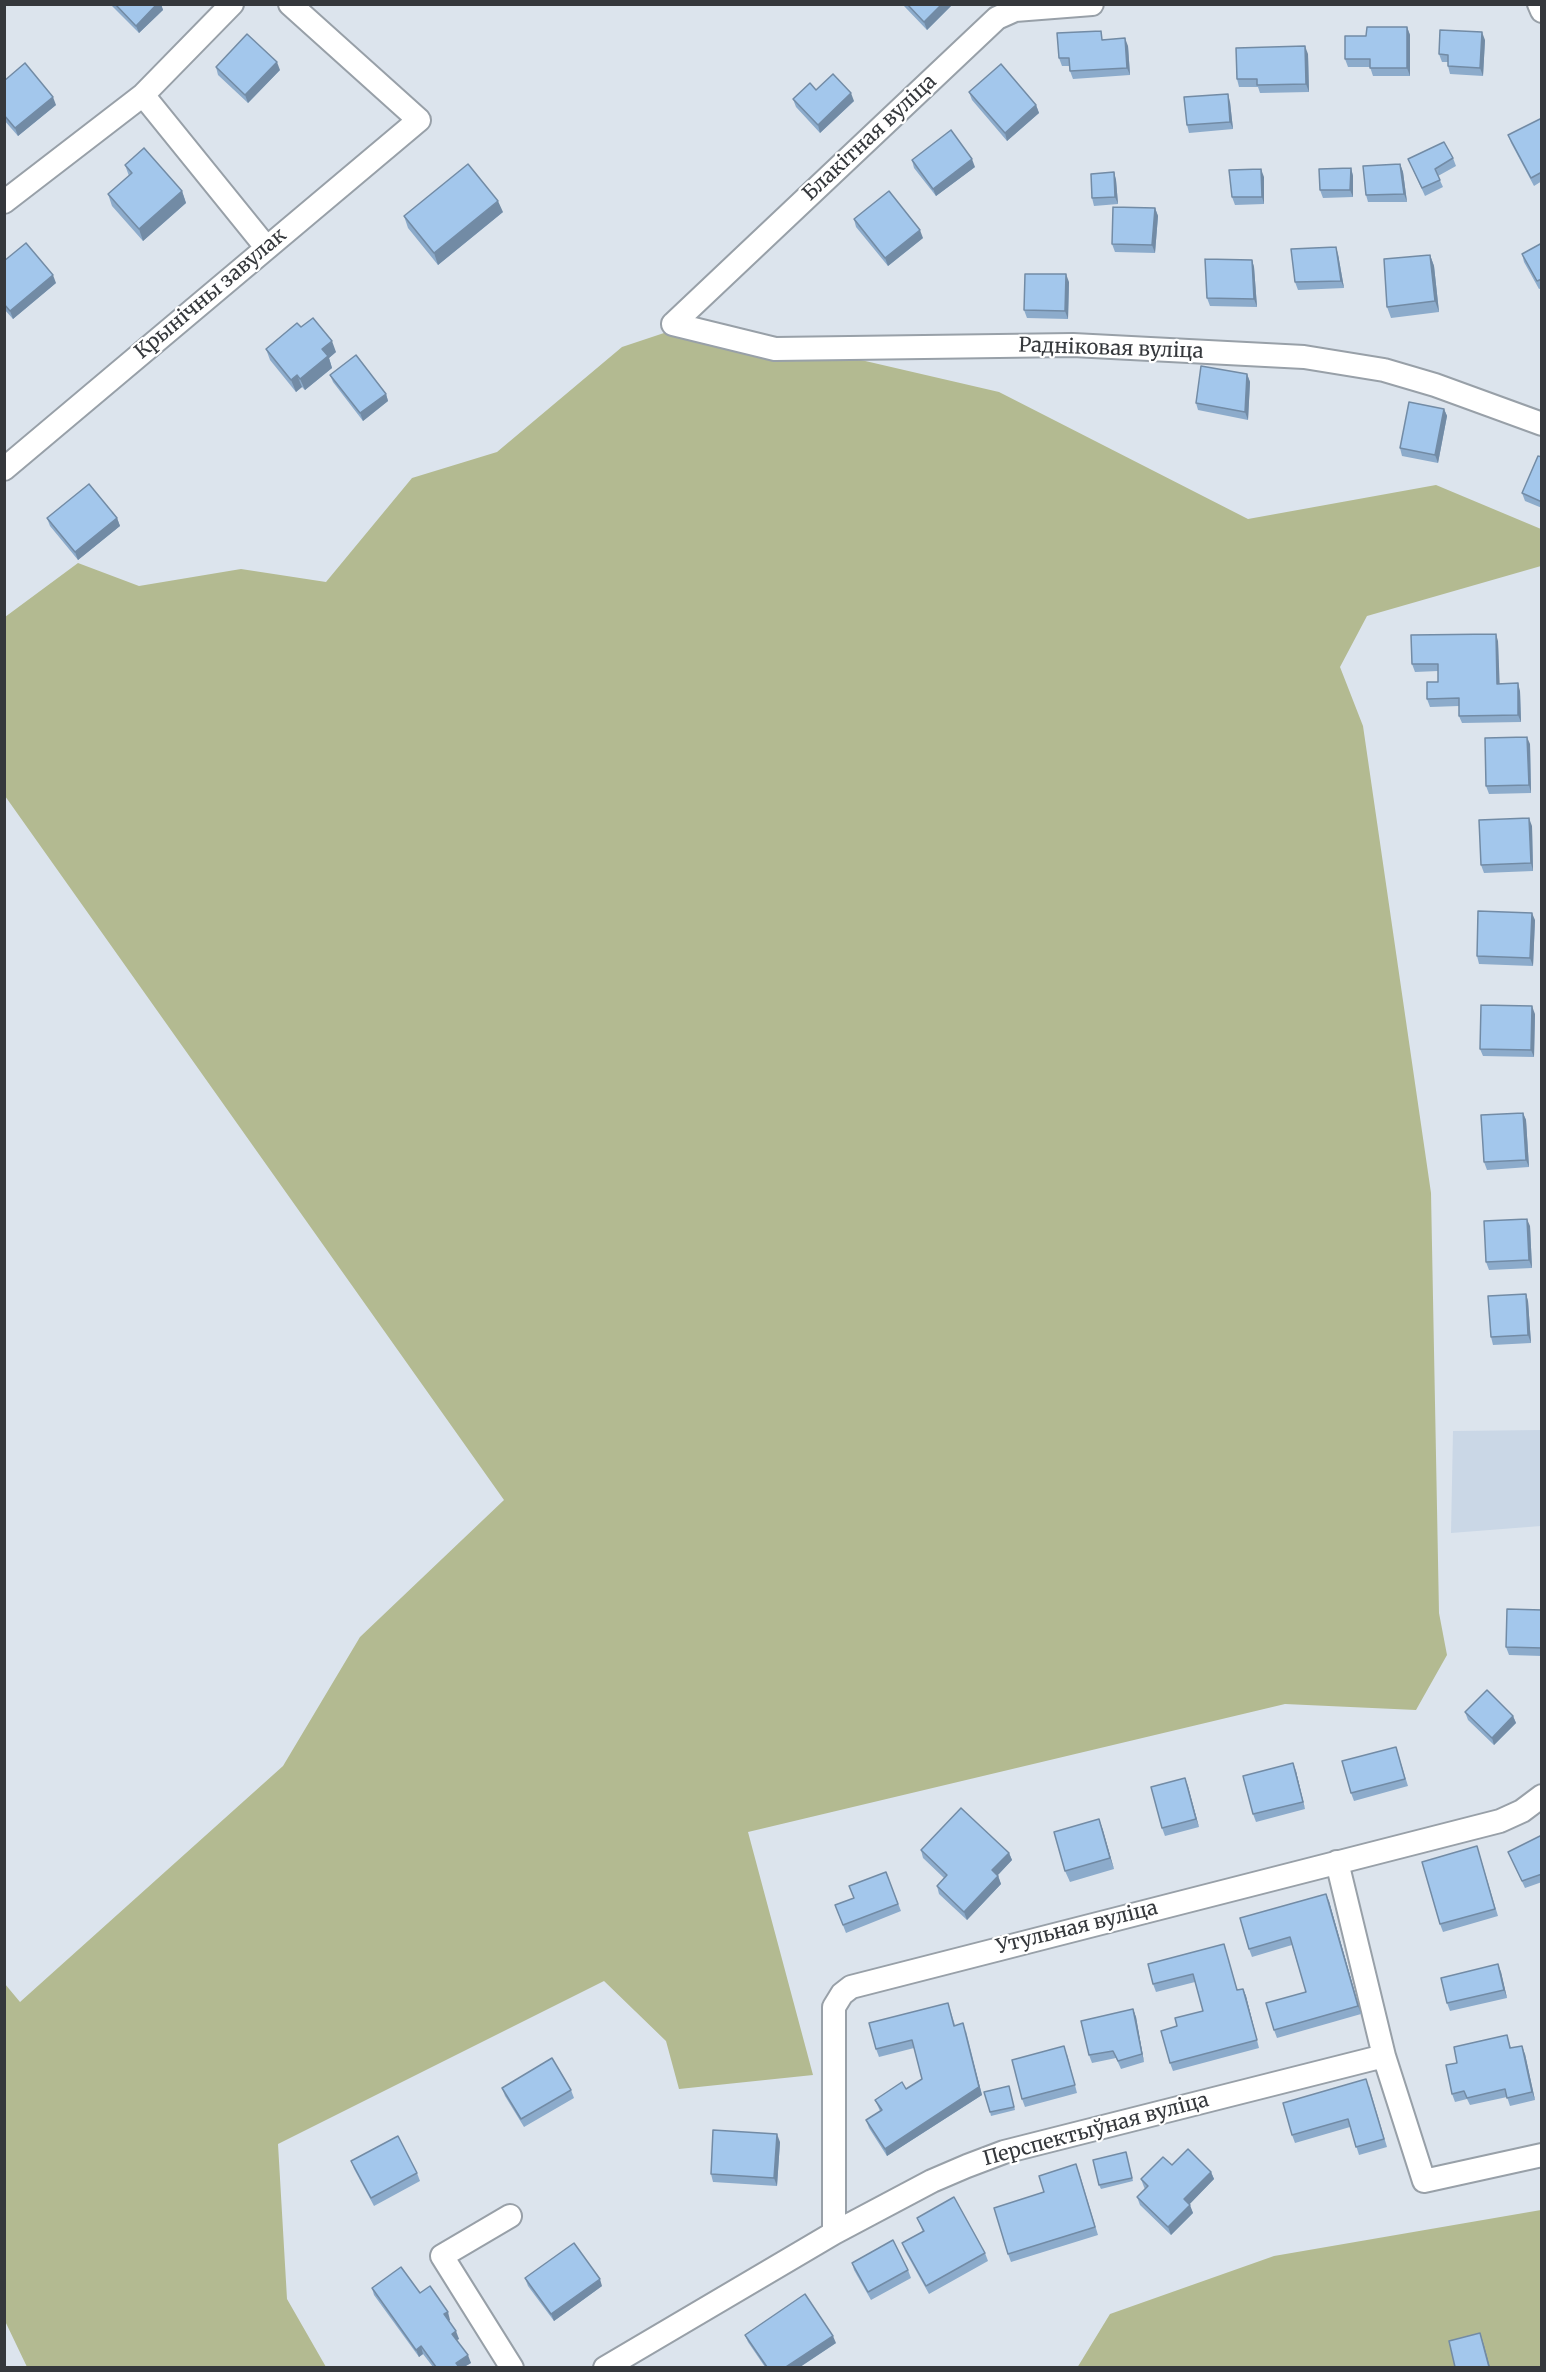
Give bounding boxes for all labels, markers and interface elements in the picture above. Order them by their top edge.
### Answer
street label: Блакітная вуліца [798,70,942,206]
street label: Крынічны завулак [130,224,292,364]
street label: Радніковая вуліца [1018,334,1204,364]
street label: Утульная вуліца [994,1896,1160,1960]
street label: Перспектыўная вуліца [981,2088,1211,2172]

